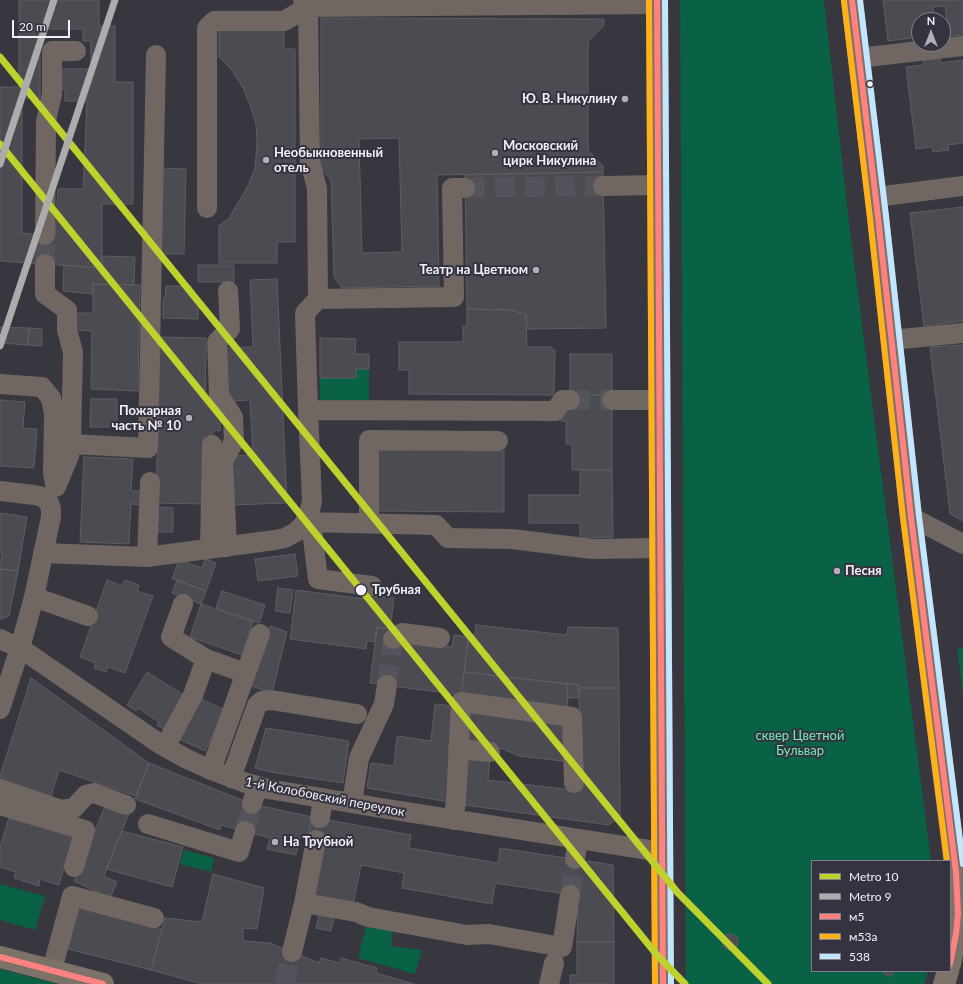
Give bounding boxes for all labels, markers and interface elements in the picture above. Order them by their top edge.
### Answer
scale bar [14,12,72,38]
north arrow [911,12,951,52]
text: N [927,14,935,27]
text: 20 m [19,19,46,34]
unlabelled marker [865,79,875,89]
place label: Ю. В. Никулину [522,91,617,107]
marker: Ю. В. Никулину [620,94,630,104]
place label: Московский цирк Никулина [503,138,596,169]
place label: Необыкновенный отель [274,145,383,176]
marker: Московский цирк Никулина [490,148,500,158]
marker: Необыкновенный отель [261,155,271,165]
place label: Театр на Цветном [419,262,528,278]
marker: Театр на Цветном [531,265,541,275]
place label: Пожарная часть № 10 [112,403,181,434]
marker: Пожарная часть № 10 [184,413,194,423]
place label: Песня [845,563,882,579]
marker: Песня [832,566,842,576]
place label: Трубная [372,582,421,598]
marker: Трубная [354,583,368,597]
park label: сквер Цветной Бульвар [756,728,844,759]
street label: 1-й Колобовский переулок [244,774,406,820]
place label: На Трубной [283,834,353,850]
marker: На Трубной [270,837,280,847]
legend [811,860,951,972]
text: Metro 10 [849,869,898,884]
text: Metro 9 [849,889,892,904]
text: м5 [849,909,864,924]
text: м53а [849,929,877,944]
text: 538 [849,949,870,964]

